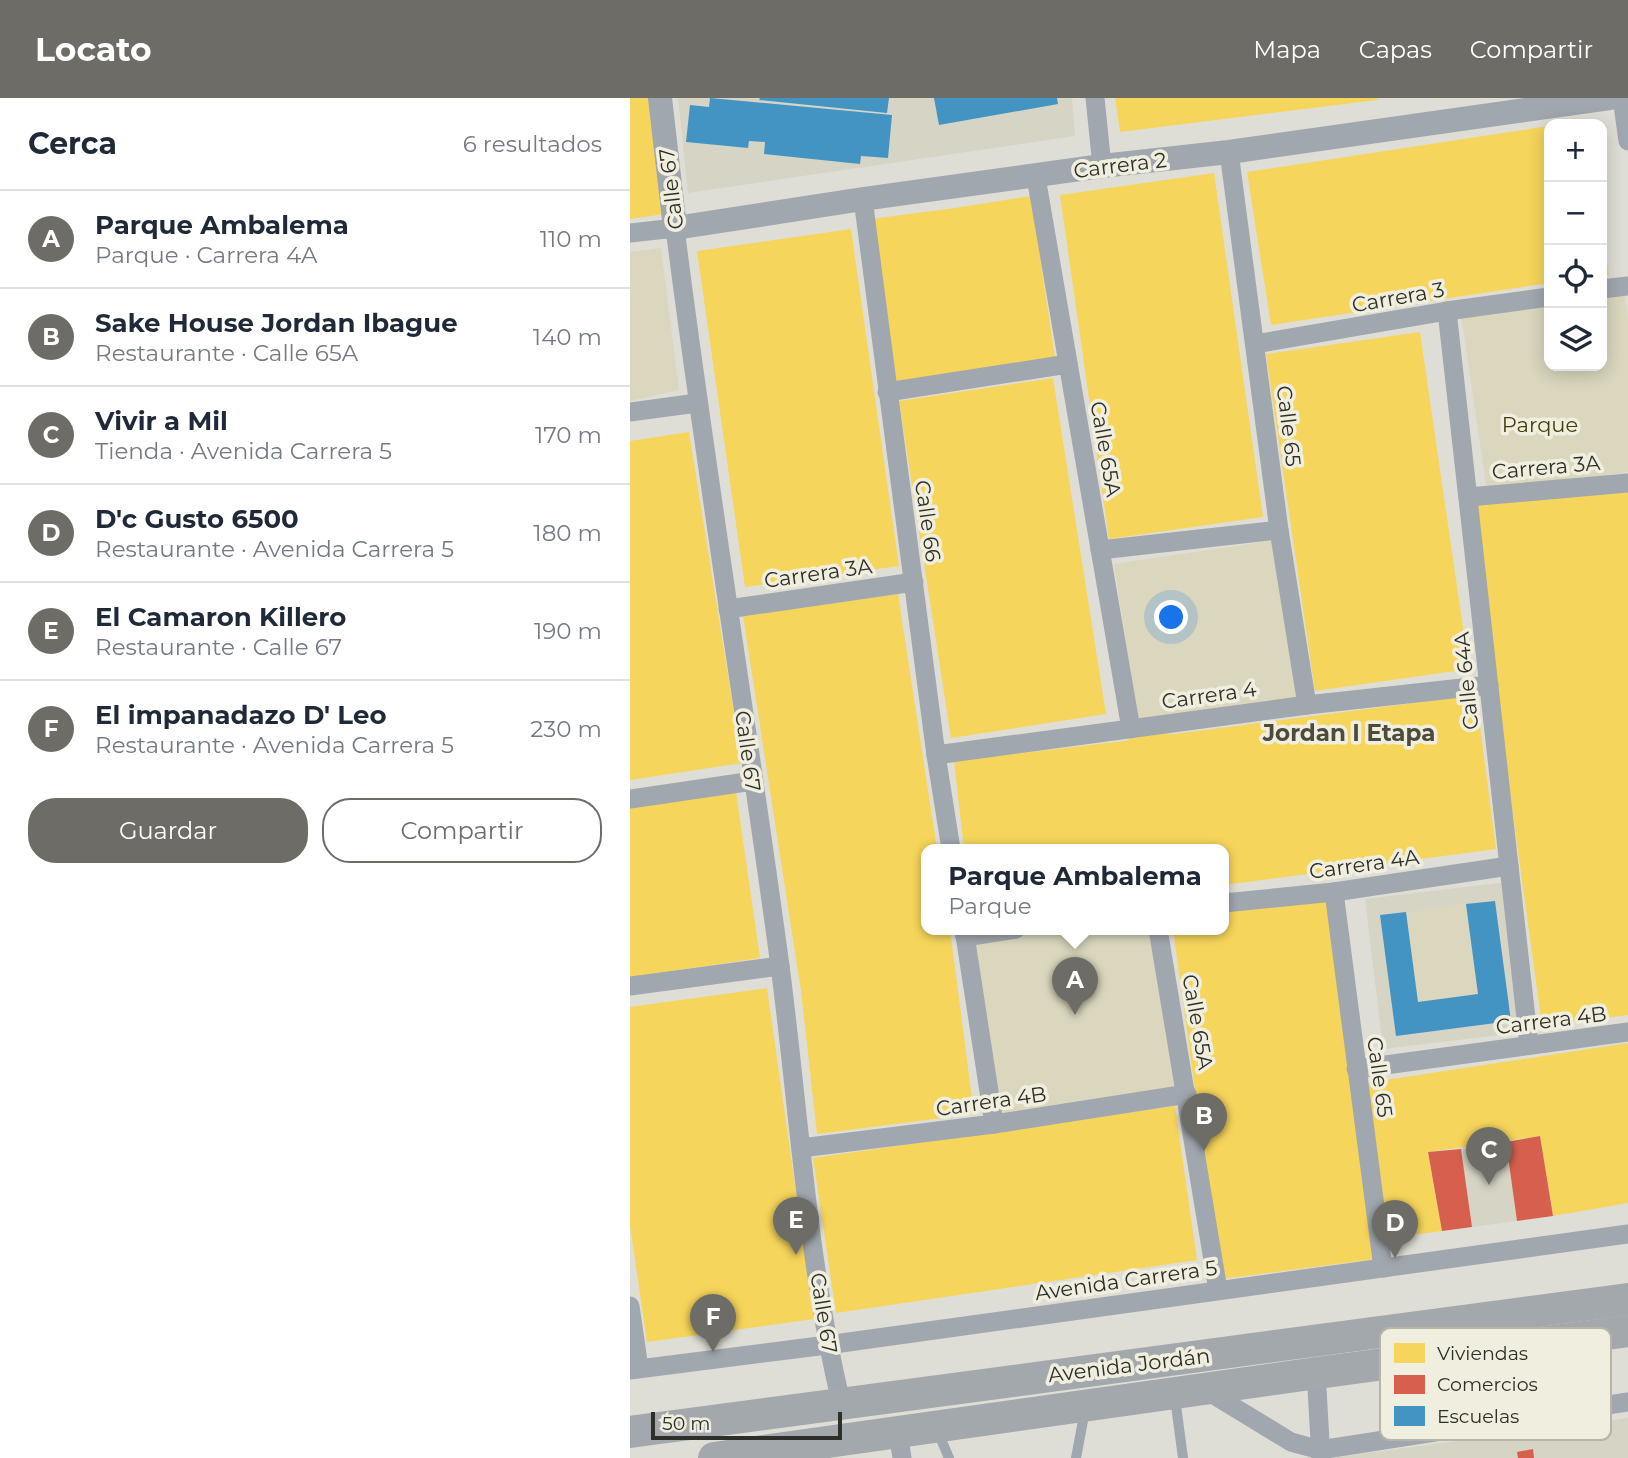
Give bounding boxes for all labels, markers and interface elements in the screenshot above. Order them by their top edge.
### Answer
text: Locato [35,29,152,69]
text: Mapa [1253,35,1321,64]
text: Capas [1359,35,1432,64]
text: Compartir [1470,35,1593,64]
map controls [1544,119,1607,371]
button: + [1544,119,1607,182]
text: Cerca [28,125,117,162]
text: 6 resultados [463,130,602,158]
street label: Calle 67 [654,147,688,231]
street label: Carrera 2 [1072,147,1168,183]
button: − [1544,182,1607,245]
text: Parque Ambalema [95,209,349,241]
text: A [42,225,60,253]
text: 110 m [540,225,602,253]
text: Parque · Carrera 4A [95,241,318,269]
button: locate [1544,245,1607,308]
street label: Carrera 3 [1350,277,1446,317]
text: Sake House Jordan Ibague [95,307,458,339]
button: layers [1544,308,1607,371]
text: B [42,323,60,351]
text: 140 m [533,323,602,351]
text: Restaurante · Calle 65A [95,339,358,367]
street label: Calle 65 [1272,384,1306,468]
street label: Calle 65A [1085,399,1127,500]
text: Vivir a Mil [95,405,228,437]
park label: Parque [1502,412,1578,437]
text: C [43,421,59,449]
text: 170 m [535,421,602,449]
text: Tienda · Avenida Carrera 5 [95,437,392,465]
street label: Carrera 3A [1491,450,1602,484]
street label: Calle 66 [910,479,946,564]
text: D'c Gusto 6500 [95,503,299,535]
text: D [42,519,61,547]
text: 180 m [533,519,602,547]
text: Restaurante · Avenida Carrera 5 [95,535,454,563]
street label: Carrera 3A [762,553,874,593]
your location [1154,600,1188,634]
text: El Camaron Killero [95,601,346,633]
text: E [43,617,59,645]
text: 190 m [534,617,602,645]
street label: Calle 64A [1448,630,1484,731]
text: Restaurante · Calle 67 [95,633,342,661]
street label: Carrera 4 [1160,676,1258,714]
text: El impanadazo D' Leo [95,699,386,731]
street label: Calle 67 [730,709,766,793]
text: F [44,715,58,743]
text: 230 m [530,715,602,743]
district label: Jordan I Etapa [1262,719,1435,747]
text: Restaurante · Avenida Carrera 5 [95,731,454,759]
button: Guardar [28,798,308,863]
button: Compartir [322,798,602,863]
popup [921,844,1229,935]
street label: Carrera 4A [1307,844,1421,884]
text: Parque Ambalema [948,860,1202,892]
text: Parque [948,892,1032,920]
pin: A [1052,957,1098,1015]
street label: Calle 65A [1177,972,1219,1073]
street label: Carrera 4B [1494,1001,1608,1039]
street label: Calle 65 [1362,1035,1398,1119]
street label: Carrera 4B [934,1081,1048,1121]
pin: B [1181,1093,1227,1151]
pin: C [1466,1127,1512,1185]
pin: E [773,1197,819,1255]
pin: D [1372,1200,1418,1258]
street label: Avenida Carrera 5 [1033,1255,1219,1305]
street label: Calle 67 [805,1271,843,1355]
pin: F [690,1294,736,1352]
legend [1380,1328,1611,1440]
text: Viviendas [1437,1342,1528,1365]
street label: Avenida Jordán [1047,1343,1211,1387]
text: Comercios [1437,1373,1538,1396]
text: Escuelas [1437,1405,1519,1428]
scale bar [651,1409,842,1441]
text: 50 m [662,1412,710,1435]

